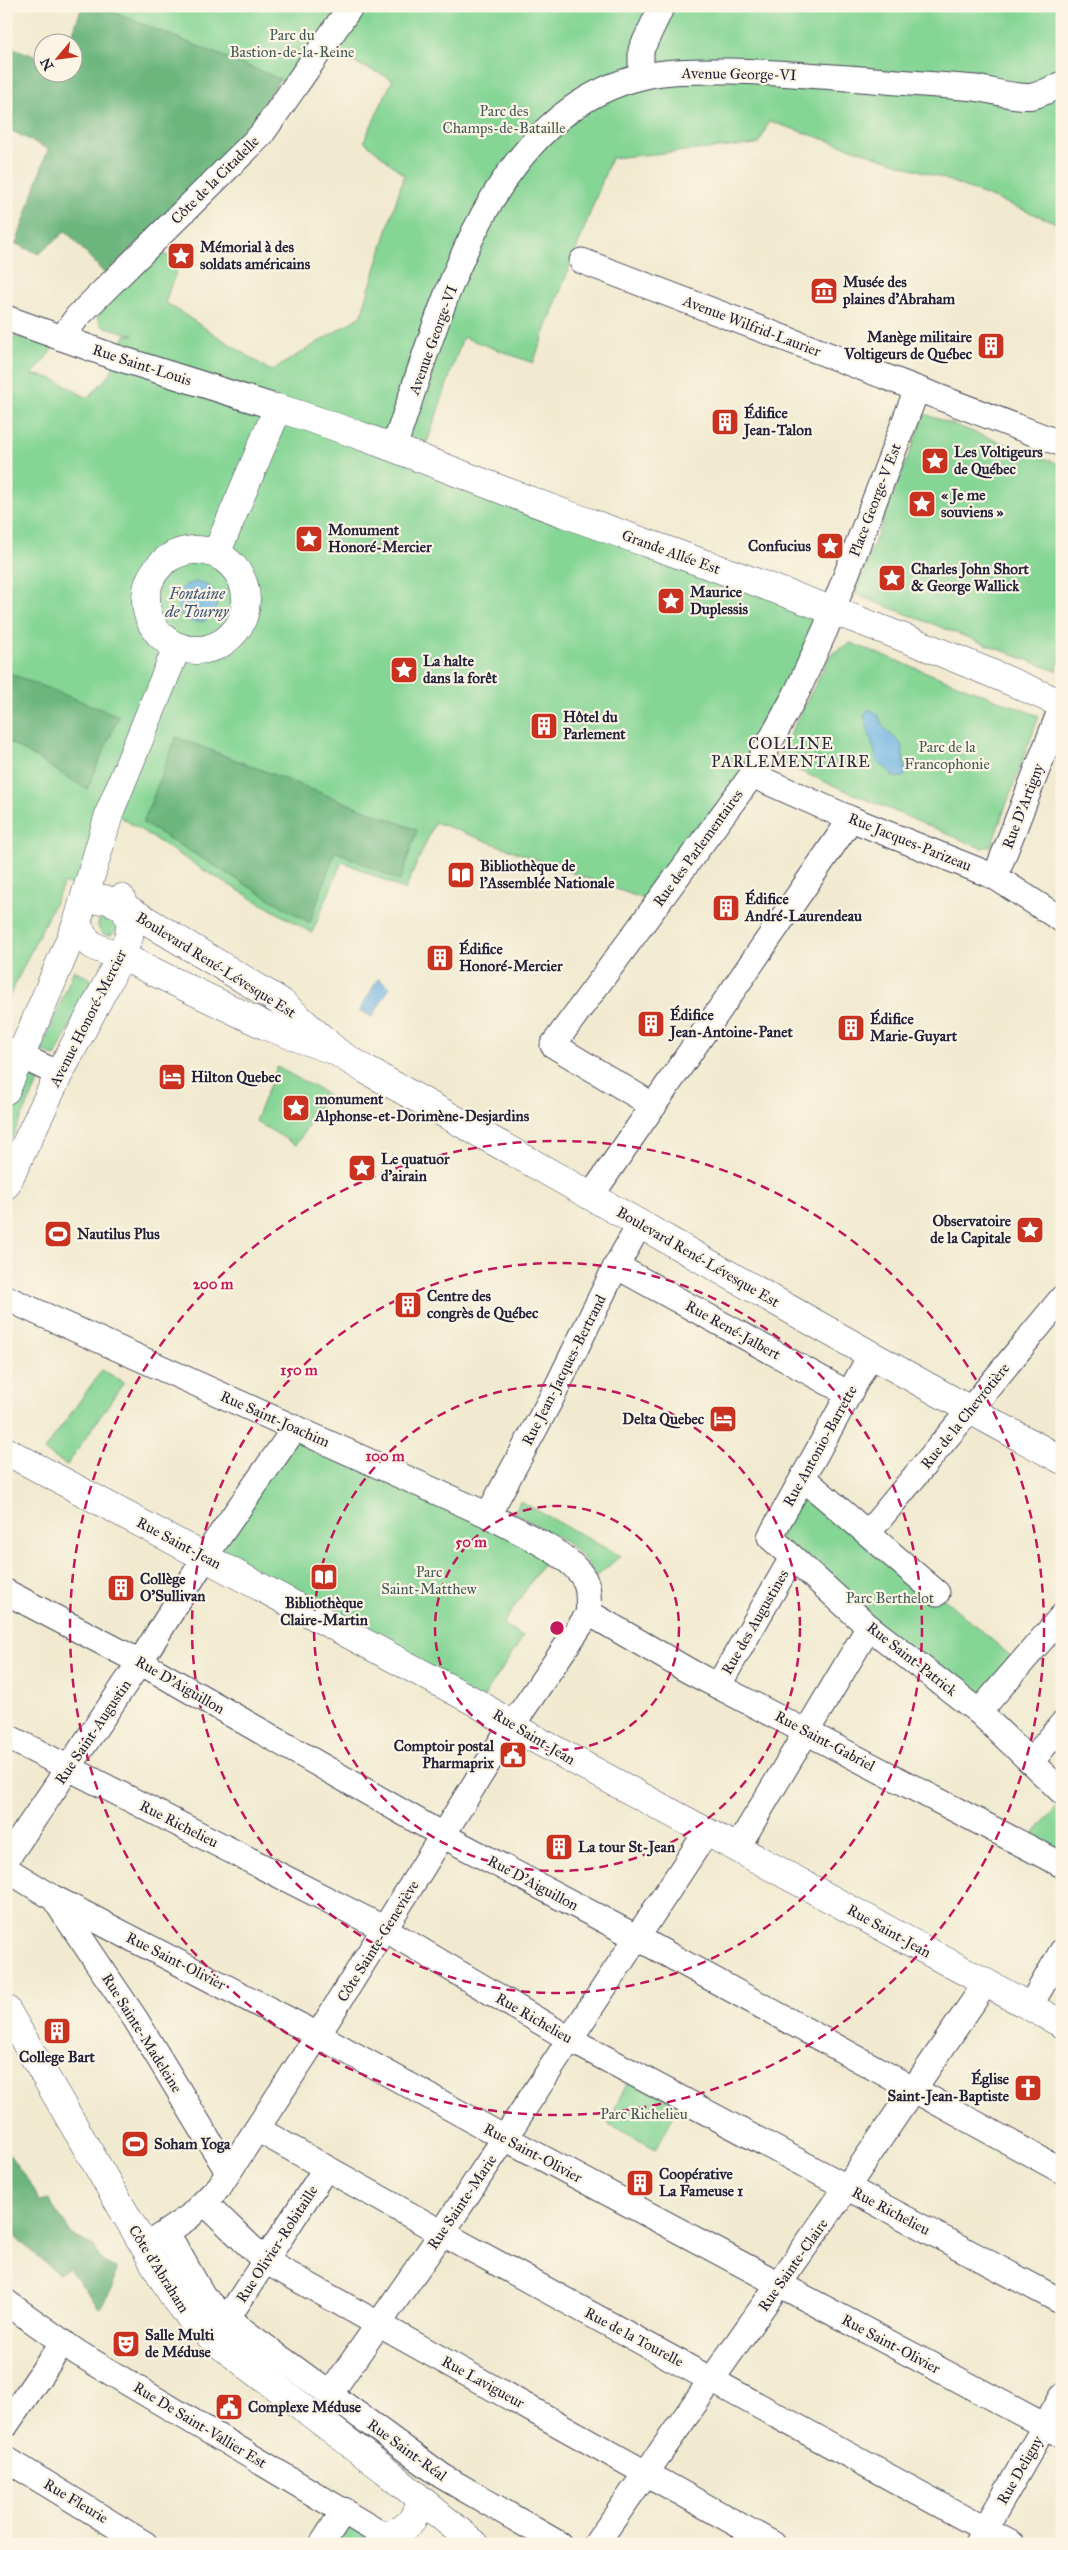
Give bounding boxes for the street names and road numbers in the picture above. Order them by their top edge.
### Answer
street label: Avenue George-VI [680,64,797,84]
street label: Côte de la Citadelle [167,132,263,228]
street label: Avenue George-VI [405,283,461,398]
street label: Avenue Wilfrid-Laurier [680,291,824,361]
street label: Rue Saint-Louis [90,341,194,389]
street label: Place George-V Est [845,440,905,559]
street label: Grande Allée Est [619,526,723,578]
street label: Rue D'Artigny [998,760,1048,851]
street label: Rue des Parlementaires [649,786,747,910]
street label: Rue Jacques-Parizeau [845,809,974,876]
street label: Boulevard René-Lévesque Est [132,908,300,1023]
street label: Avenue Honoré-Mercier [45,946,131,1091]
street label: Boulevard René-Lévesque Est [613,1203,783,1312]
street label: Rue Jean-Jacques-Bertrand [518,1291,611,1449]
street label: Rue René-Jalbert [682,1297,784,1365]
street label: Rue de la Chevrotière [917,1359,1013,1473]
street label: Rue Antonio-Barrette [779,1382,861,1510]
street label: Rue Saint-Joachim [217,1387,333,1452]
street label: Rue Saint-Jean [133,1513,224,1574]
street label: Rue des Augustines [718,1566,792,1678]
street label: Rue Saint-Patrick [863,1618,961,1700]
street label: Rue D'Aiguillon [132,1652,228,1718]
street label: Rue Saint-Augustin [51,1676,135,1788]
street label: Rue Saint-Jean [489,1705,578,1770]
street label: Rue Saint-Gabriel [772,1707,879,1775]
street label: Rue Richelieu [137,1797,221,1851]
street label: Rue D'Aiguillon [485,1852,581,1914]
street label: Côte Sainte-Geneviève [333,1877,423,2005]
street label: Rue Saint-Jean [843,1901,934,1962]
street label: Rue Saint-Olivier [123,1928,229,1994]
street label: Rue Sainte-Madeleine [98,1970,186,2096]
street label: Rue Richelieu [492,1989,576,2047]
street label: Rue Saint-Olivier [481,2119,586,2187]
street label: Rue Sainte-Marie [424,2151,500,2253]
street label: Rue Olivier-Robitaille [232,2182,322,2306]
street label: Rue Richelieu [849,2183,933,2239]
street label: Rue Sainte-Claire [754,2215,832,2315]
street label: Côte d'Abraham [125,2222,193,2316]
street label: Rue de la Tourelle [582,2303,686,2371]
street label: Rue Saint-Olivier [839,2310,944,2378]
street label: Rue Lavigueur [439,2352,528,2412]
street label: Rue De Saint-Vallier Est [130,2378,270,2472]
street label: Rue Saint-Réal [364,2415,451,2485]
street label: Rue Deligny [993,2432,1047,2507]
street label: Rue Fleurie [41,2475,111,2527]

